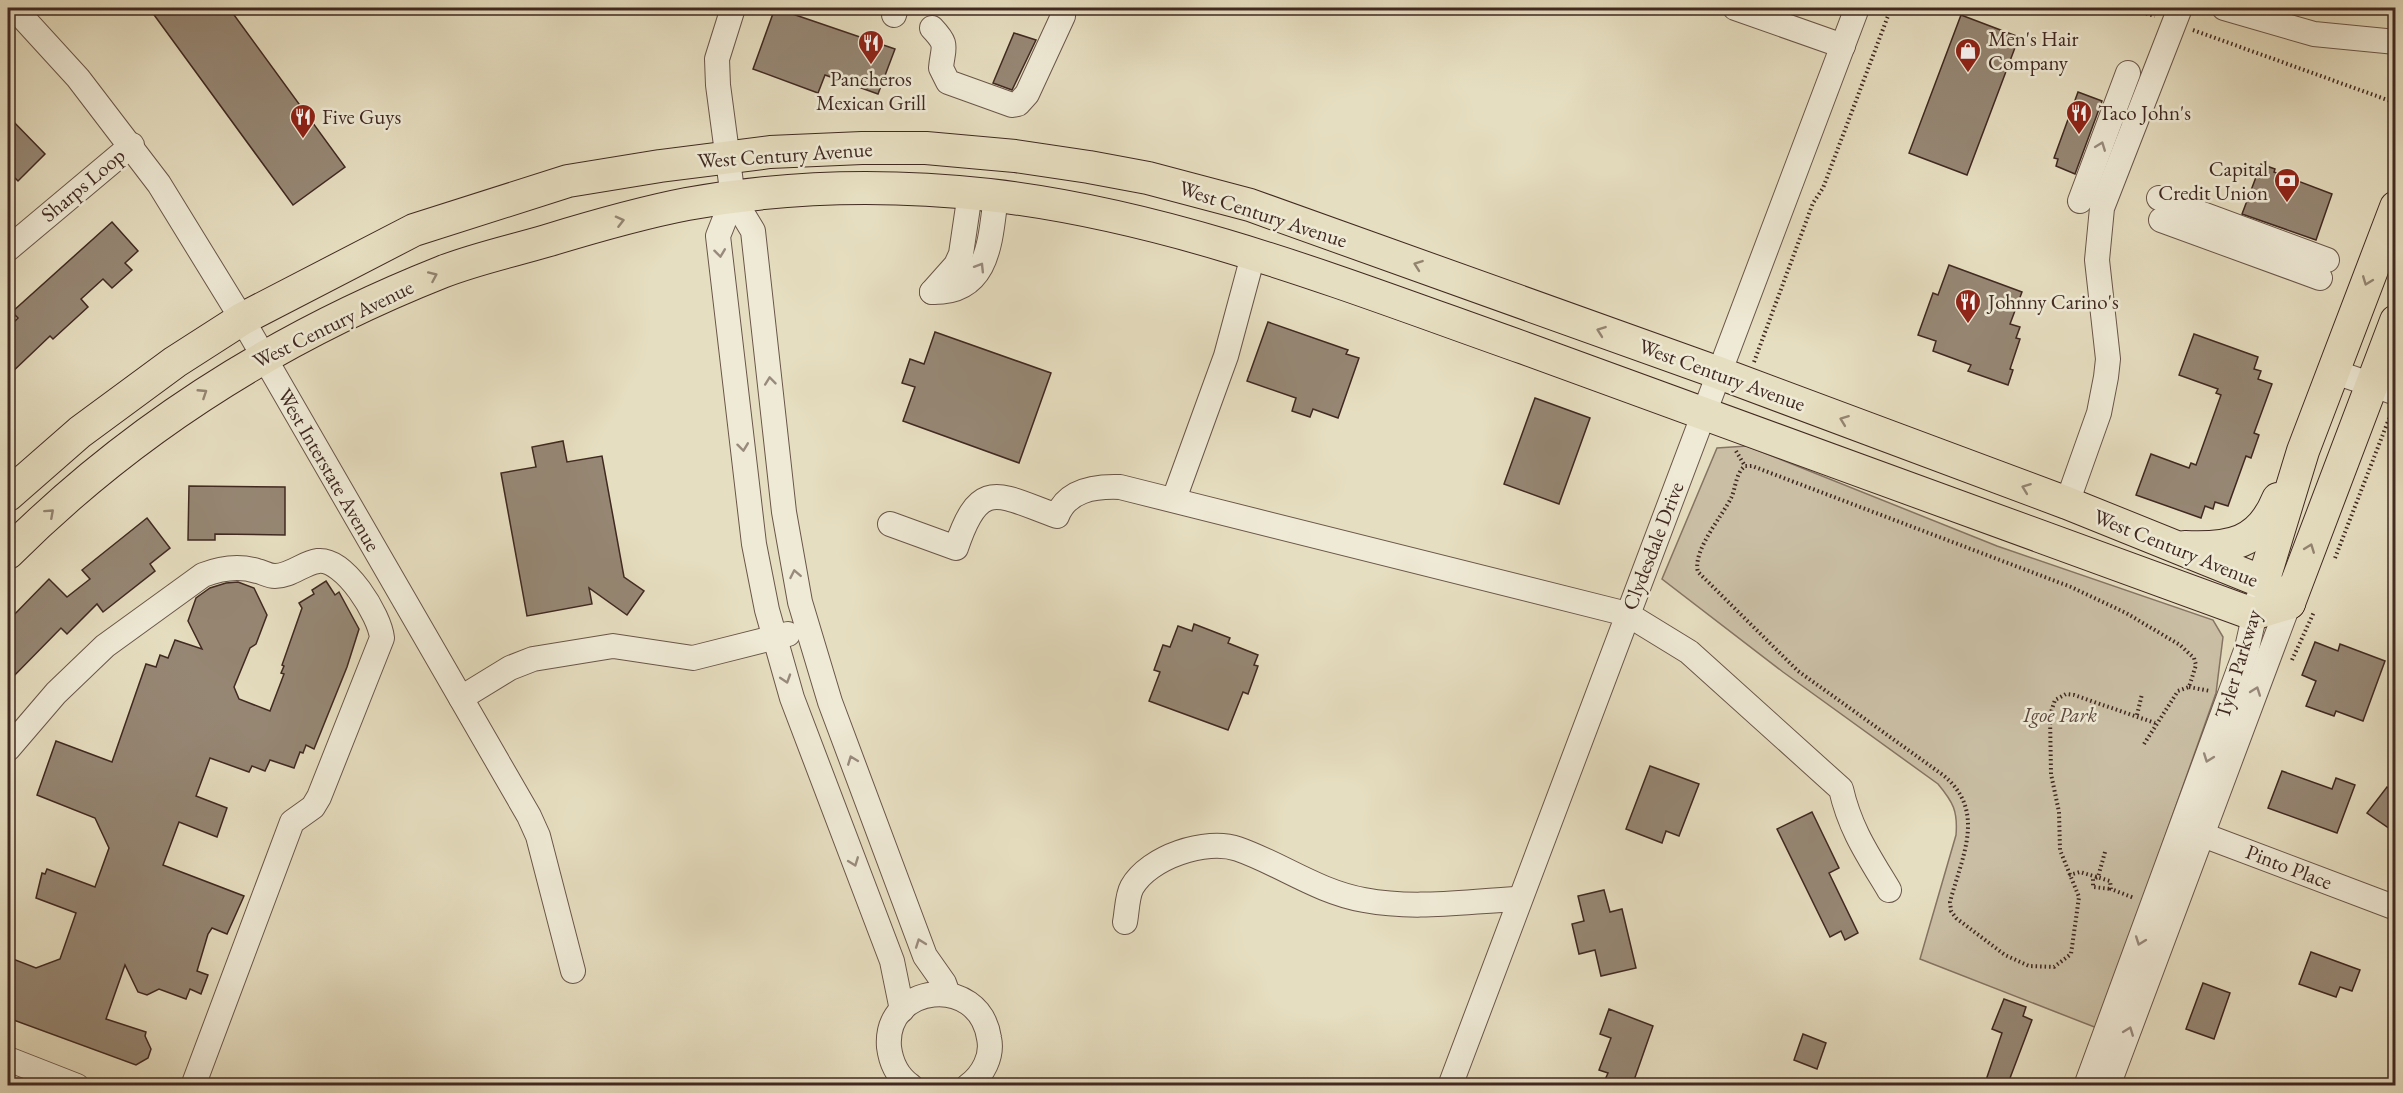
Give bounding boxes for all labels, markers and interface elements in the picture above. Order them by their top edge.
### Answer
place label: Men's Hair Company [1988,25,2079,76]
restaurant icon: Pancheros Mexican Grill [856,28,886,66]
shop icon: Men's Hair Company [1953,36,1983,74]
place label: Pancheros Mexican Grill [816,65,926,116]
restaurant icon: Taco John's [2064,98,2094,136]
place label: Taco John's [2098,99,2191,126]
restaurant icon: Five Guys [288,102,318,140]
place label: Five Guys [322,103,402,130]
street label: West Century Avenue [697,135,873,174]
street label: Sharps Loop [35,141,130,228]
one-way arrow [2093,141,2106,152]
place label: Capital Credit Union [2158,155,2268,206]
bank icon: Capital Credit Union [2272,166,2302,204]
street label: West Century Avenue [1176,174,1351,253]
one-way arrow [615,215,625,228]
one-way arrow [713,249,726,258]
one-way arrow [1413,260,1424,273]
one-way arrow [973,263,984,274]
one-way arrow [427,272,438,284]
street label: West Century Avenue [248,273,418,374]
one-way arrow [2362,275,2374,286]
restaurant icon: Johnny Carino's [1953,287,1983,325]
place label: Johnny Carino's [1986,288,2119,315]
one-way arrow [1597,325,1607,338]
street label: West Century Avenue [1635,332,1809,417]
one-way arrow [764,376,777,385]
street label: West Interstate Avenue [272,383,387,556]
one-way arrow [197,389,208,400]
one-way arrow [1839,415,1850,427]
one-way arrow [736,442,749,451]
street label: Clydesdale Drive [1616,478,1689,614]
one-way arrow [2021,483,2032,496]
street label: West Century Avenue [2090,502,2263,593]
one-way arrow [43,509,53,520]
one-way arrow [2303,543,2315,554]
one-way arrow [789,570,802,580]
street label: Tyler Parkway [2208,605,2267,722]
one-way arrow [779,673,791,684]
one-way arrow [2249,686,2262,697]
park label: Igoe Park [2022,701,2097,728]
one-way arrow [2202,752,2215,763]
one-way arrow [847,755,859,766]
street label: Pinto Place [2242,838,2336,895]
one-way arrow [847,856,859,867]
one-way arrow [2135,935,2147,946]
one-way arrow [915,938,928,949]
one-way arrow [2121,1026,2134,1037]

